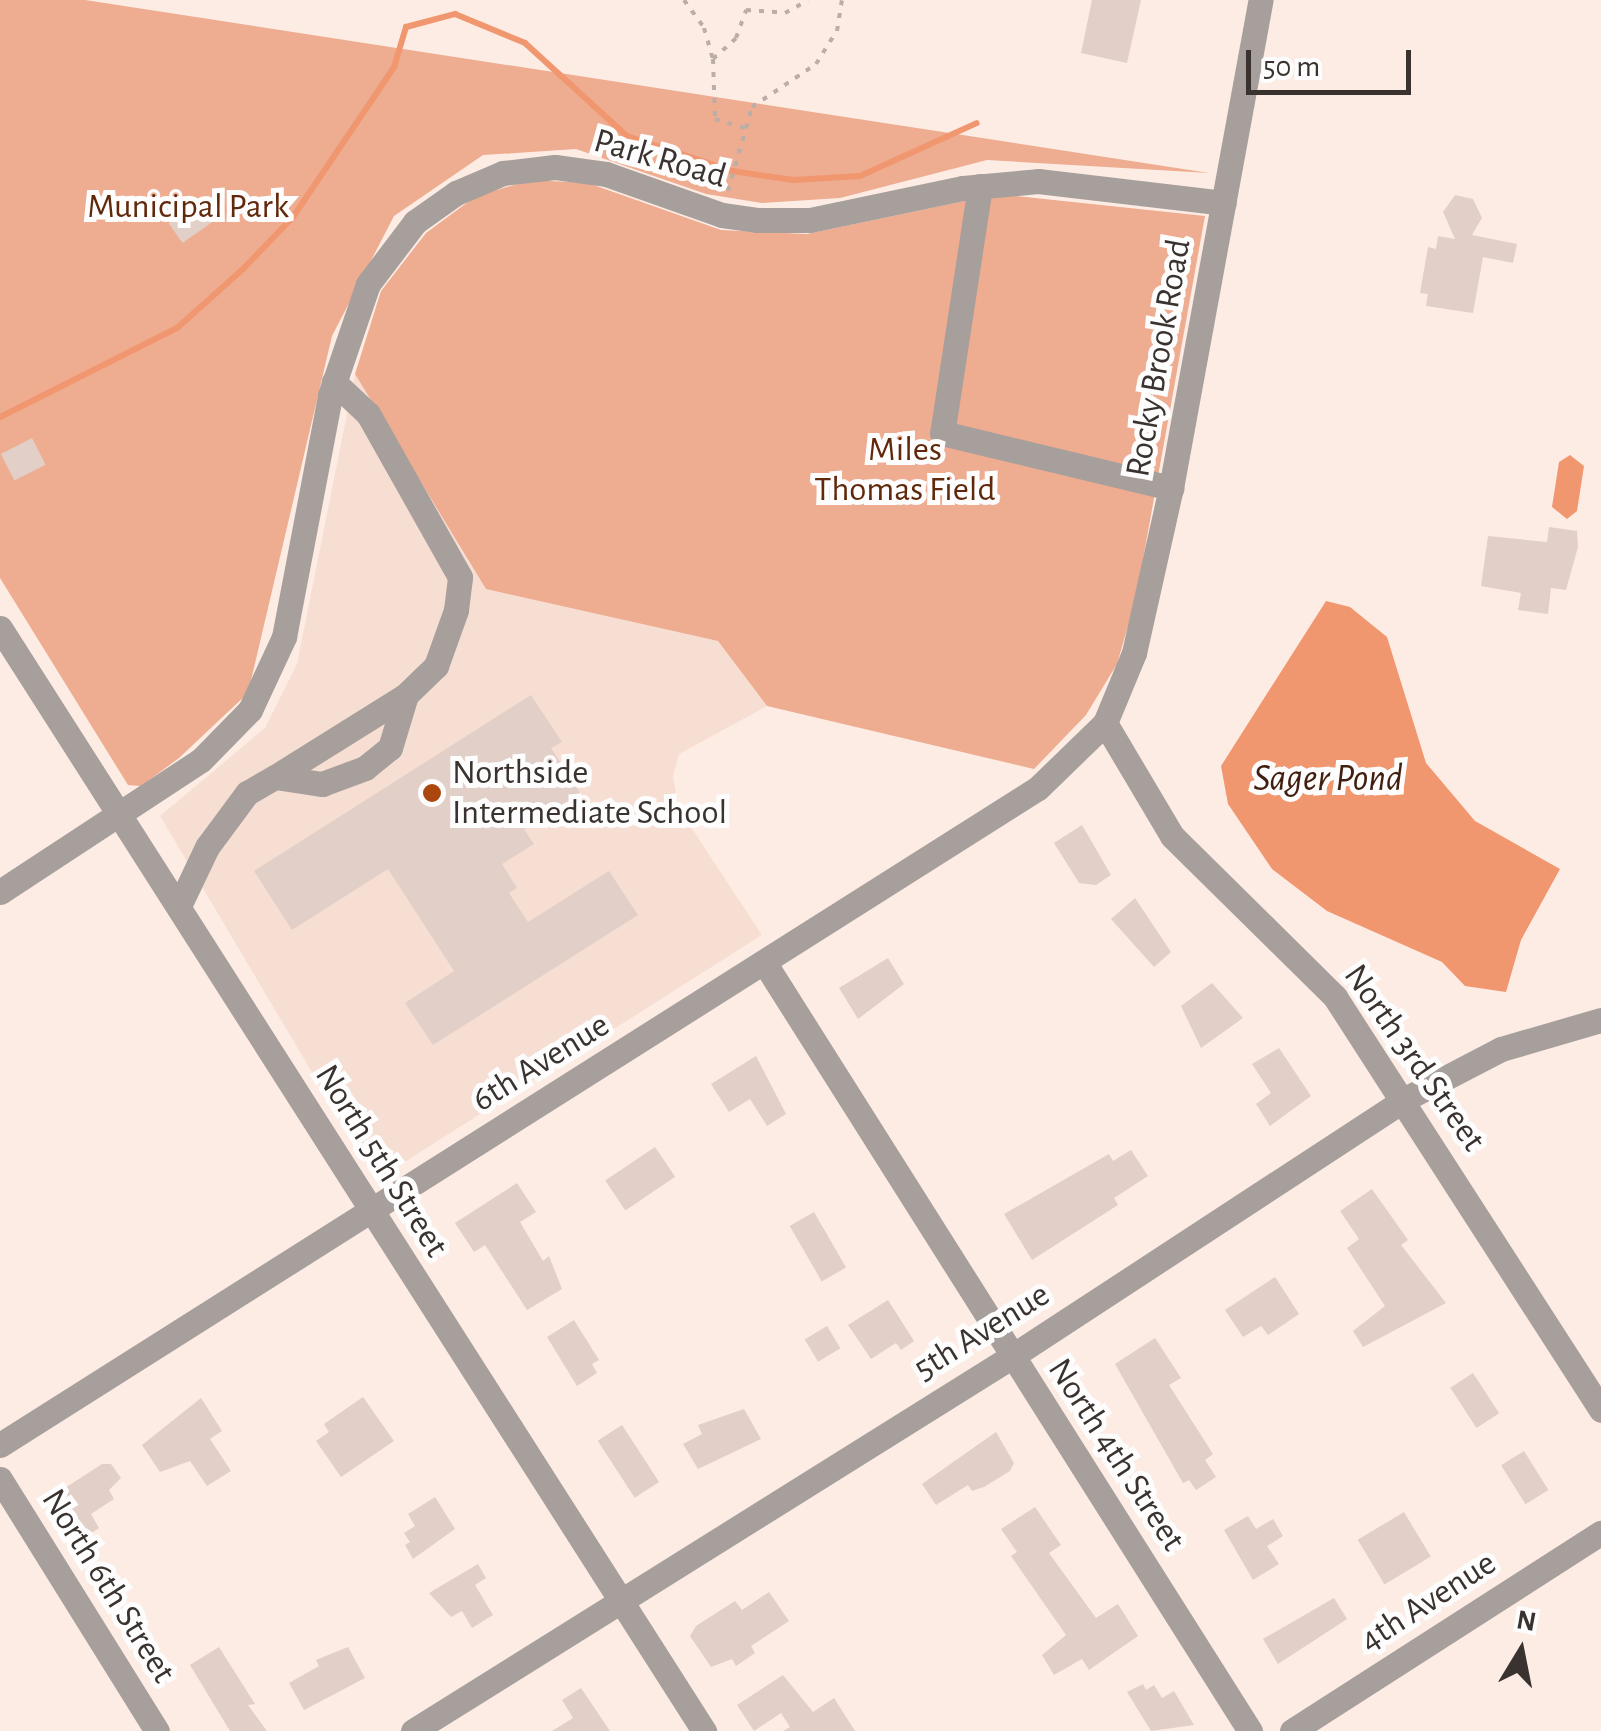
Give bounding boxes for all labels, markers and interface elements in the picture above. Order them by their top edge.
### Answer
scale bar [1251,30,1416,92]
text: 50 m [1263,52,1320,82]
street label: Park Road [589,120,731,198]
park label: Municipal Park [87,186,289,228]
street label: Rocky Brook Road [1117,236,1201,480]
park label: Miles Thomas Field [814,429,996,511]
place label: Northside Intermediate School [452,752,727,834]
water label: Sager Pond [1253,757,1403,803]
marker: Northside Intermediate School [421,782,443,804]
street label: North 3rd Street [1334,956,1494,1160]
street label: 6th Avenue [465,1004,617,1122]
street label: North 5th Street [305,1057,457,1265]
street label: 5th Avenue [907,1274,1057,1390]
street label: North 4th Street [1038,1351,1194,1559]
street label: North 6th Street [32,1481,184,1691]
street label: 4th Avenue [1352,1542,1504,1662]
north arrow [1471,1601,1571,1701]
text: N [1514,1606,1538,1637]

